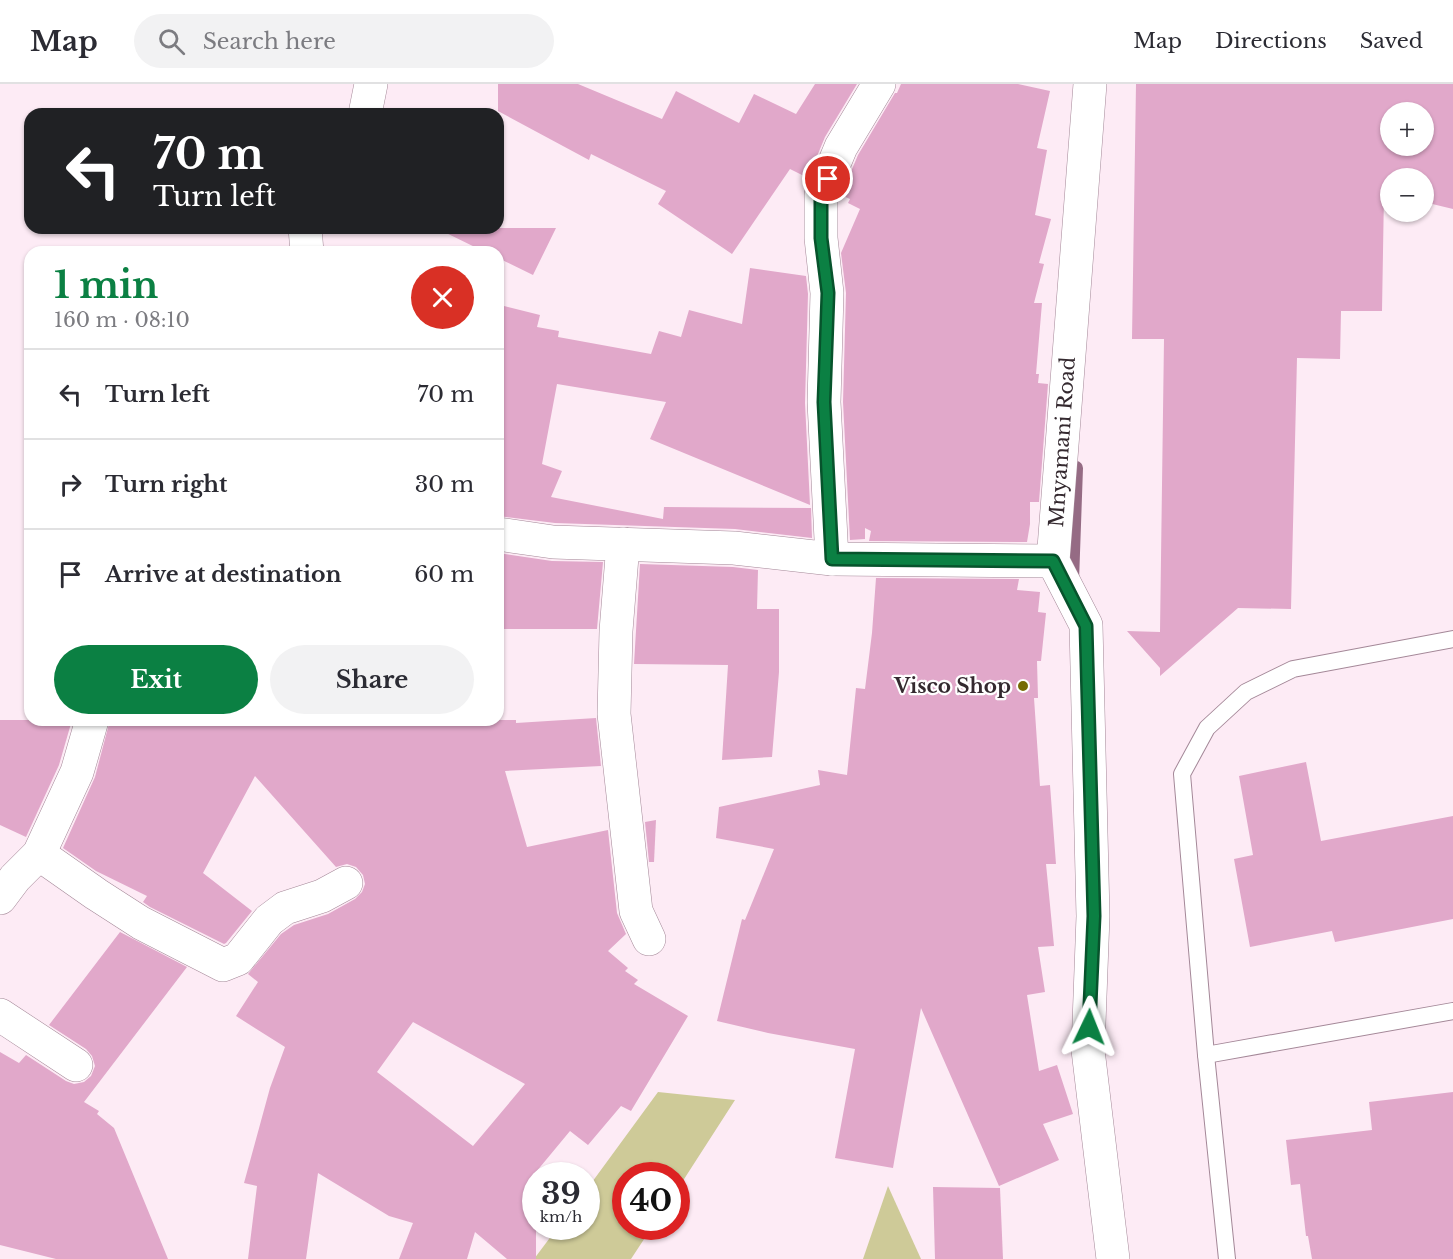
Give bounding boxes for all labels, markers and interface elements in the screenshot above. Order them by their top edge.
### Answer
search box [134,14,554,68]
text: Map [30,24,98,59]
icon: search [155,25,188,58]
text: Search here [203,28,336,55]
text: Map [1133,28,1182,54]
text: Directions [1215,28,1327,54]
text: Saved [1360,28,1423,54]
map controls [1380,102,1434,222]
button: + [1380,102,1434,156]
text: 70 m [153,128,264,180]
icon: left [54,132,132,210]
pin [802,153,853,204]
icon: arrive [811,162,844,195]
button: − [1380,168,1434,222]
text: Turn left [153,180,276,213]
text: 1 min [54,263,158,308]
button: close [411,266,474,329]
text: 160 m · 08:10 [54,308,190,332]
street label: Mnyamani Road [1044,356,1080,528]
icon: left [54,378,87,411]
text: Turn left [105,381,210,408]
text: 70 m [417,381,474,408]
icon: right [54,468,87,501]
text: Turn right [105,471,227,498]
text: 30 m [415,471,474,498]
icon: arrive [54,558,87,591]
text: Arrive at destination [105,561,342,588]
text: 60 m [414,561,474,588]
button: Exit [54,645,258,714]
button: Share [270,645,474,714]
place label: Visco Shop [893,674,1011,698]
marker: Visco Shop [1016,679,1030,693]
position arrow [1057,995,1121,1059]
speed limit sign: 40 [612,1162,690,1240]
text: 39 [541,1175,581,1212]
text: km/h [540,1207,582,1226]

